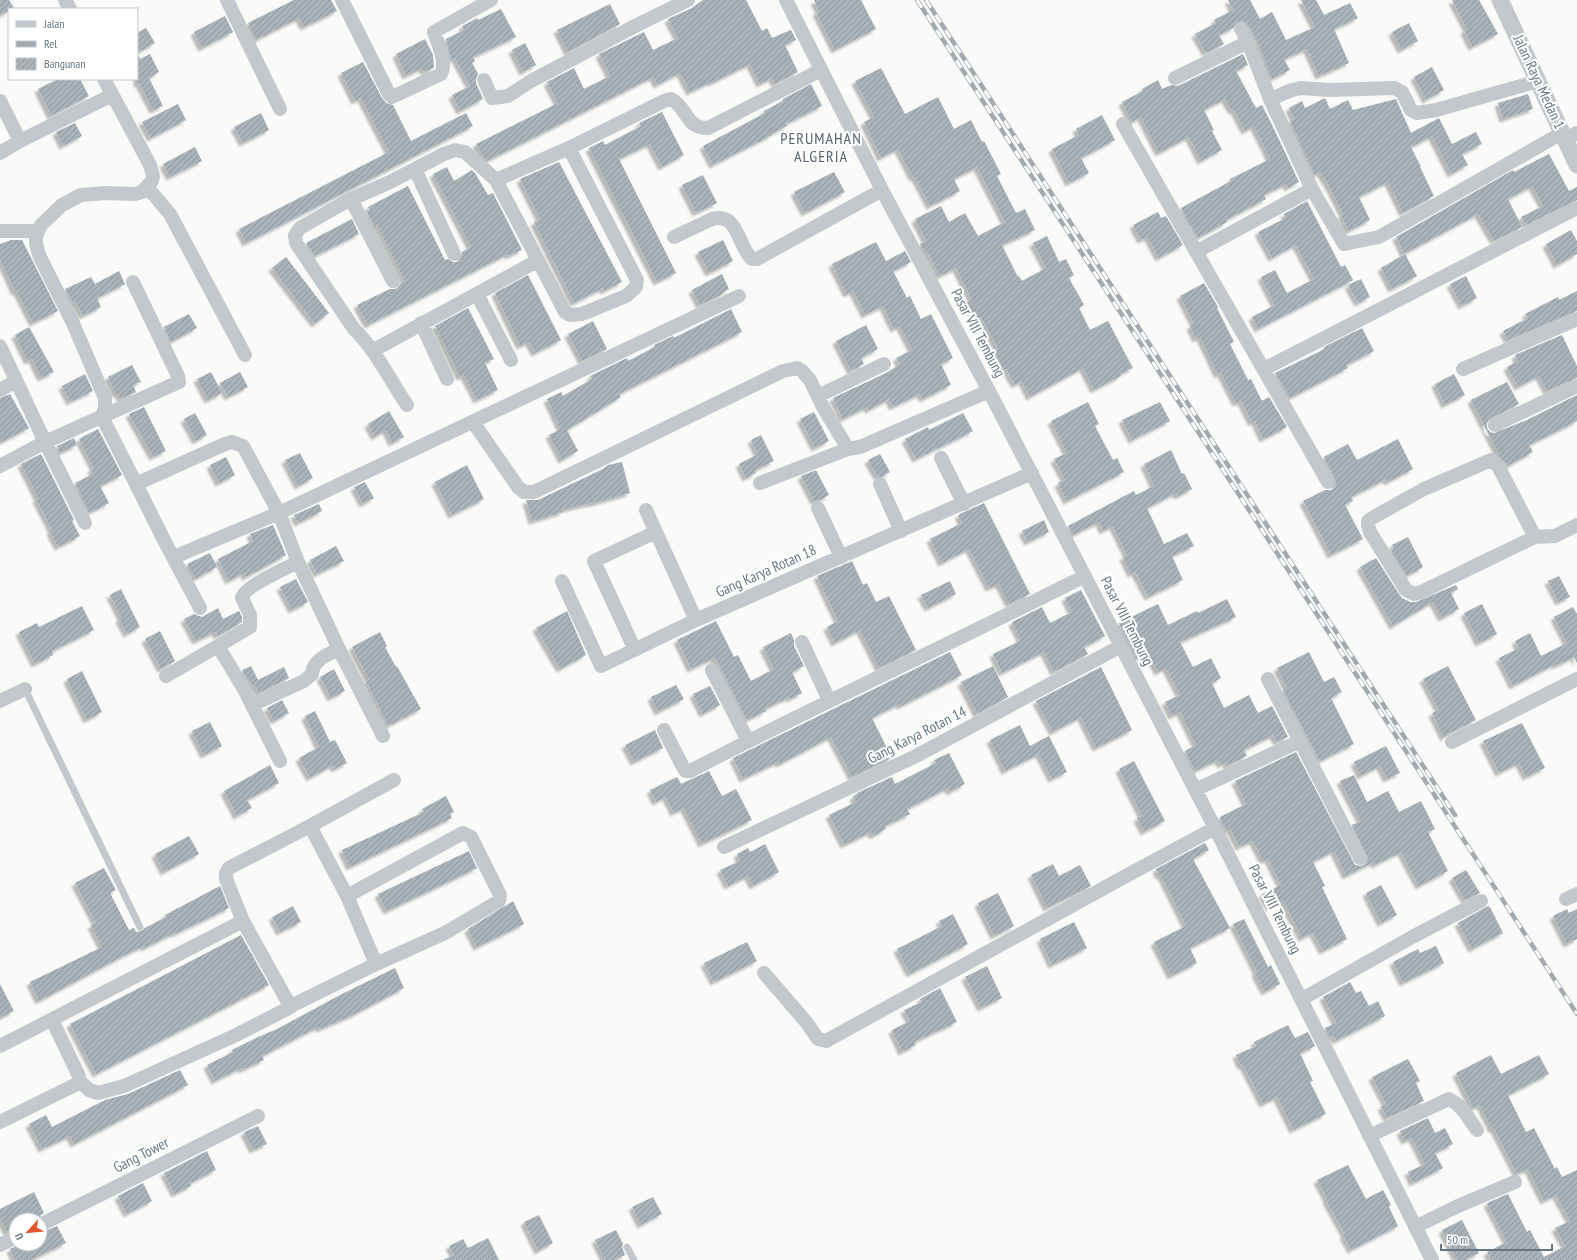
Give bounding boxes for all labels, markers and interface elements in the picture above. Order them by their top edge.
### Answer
legend [8,8,138,80]
text: Jalan [43,16,65,31]
street label: Jalan Raya Medan 1 [1509,31,1570,132]
text: Rel [44,36,57,51]
text: Bangunan [44,56,85,71]
district label: PERUMAHAN ALGERIA [780,128,862,166]
street label: Pasar VIII Tembung [947,285,1010,380]
street label: Gang Karya Rotan 18 [713,540,819,601]
street label: Pasar VIII Tembung [1097,573,1158,669]
street label: Gang Karya Rotan 14 [864,701,969,768]
street label: Pasar VIII Tembung [1245,861,1306,957]
street label: Gang Tower [110,1132,173,1177]
north arrow [8,1212,48,1252]
scale bar [1441,1226,1552,1252]
text: U [11,1231,27,1242]
text: 50 m [1447,1232,1468,1247]

